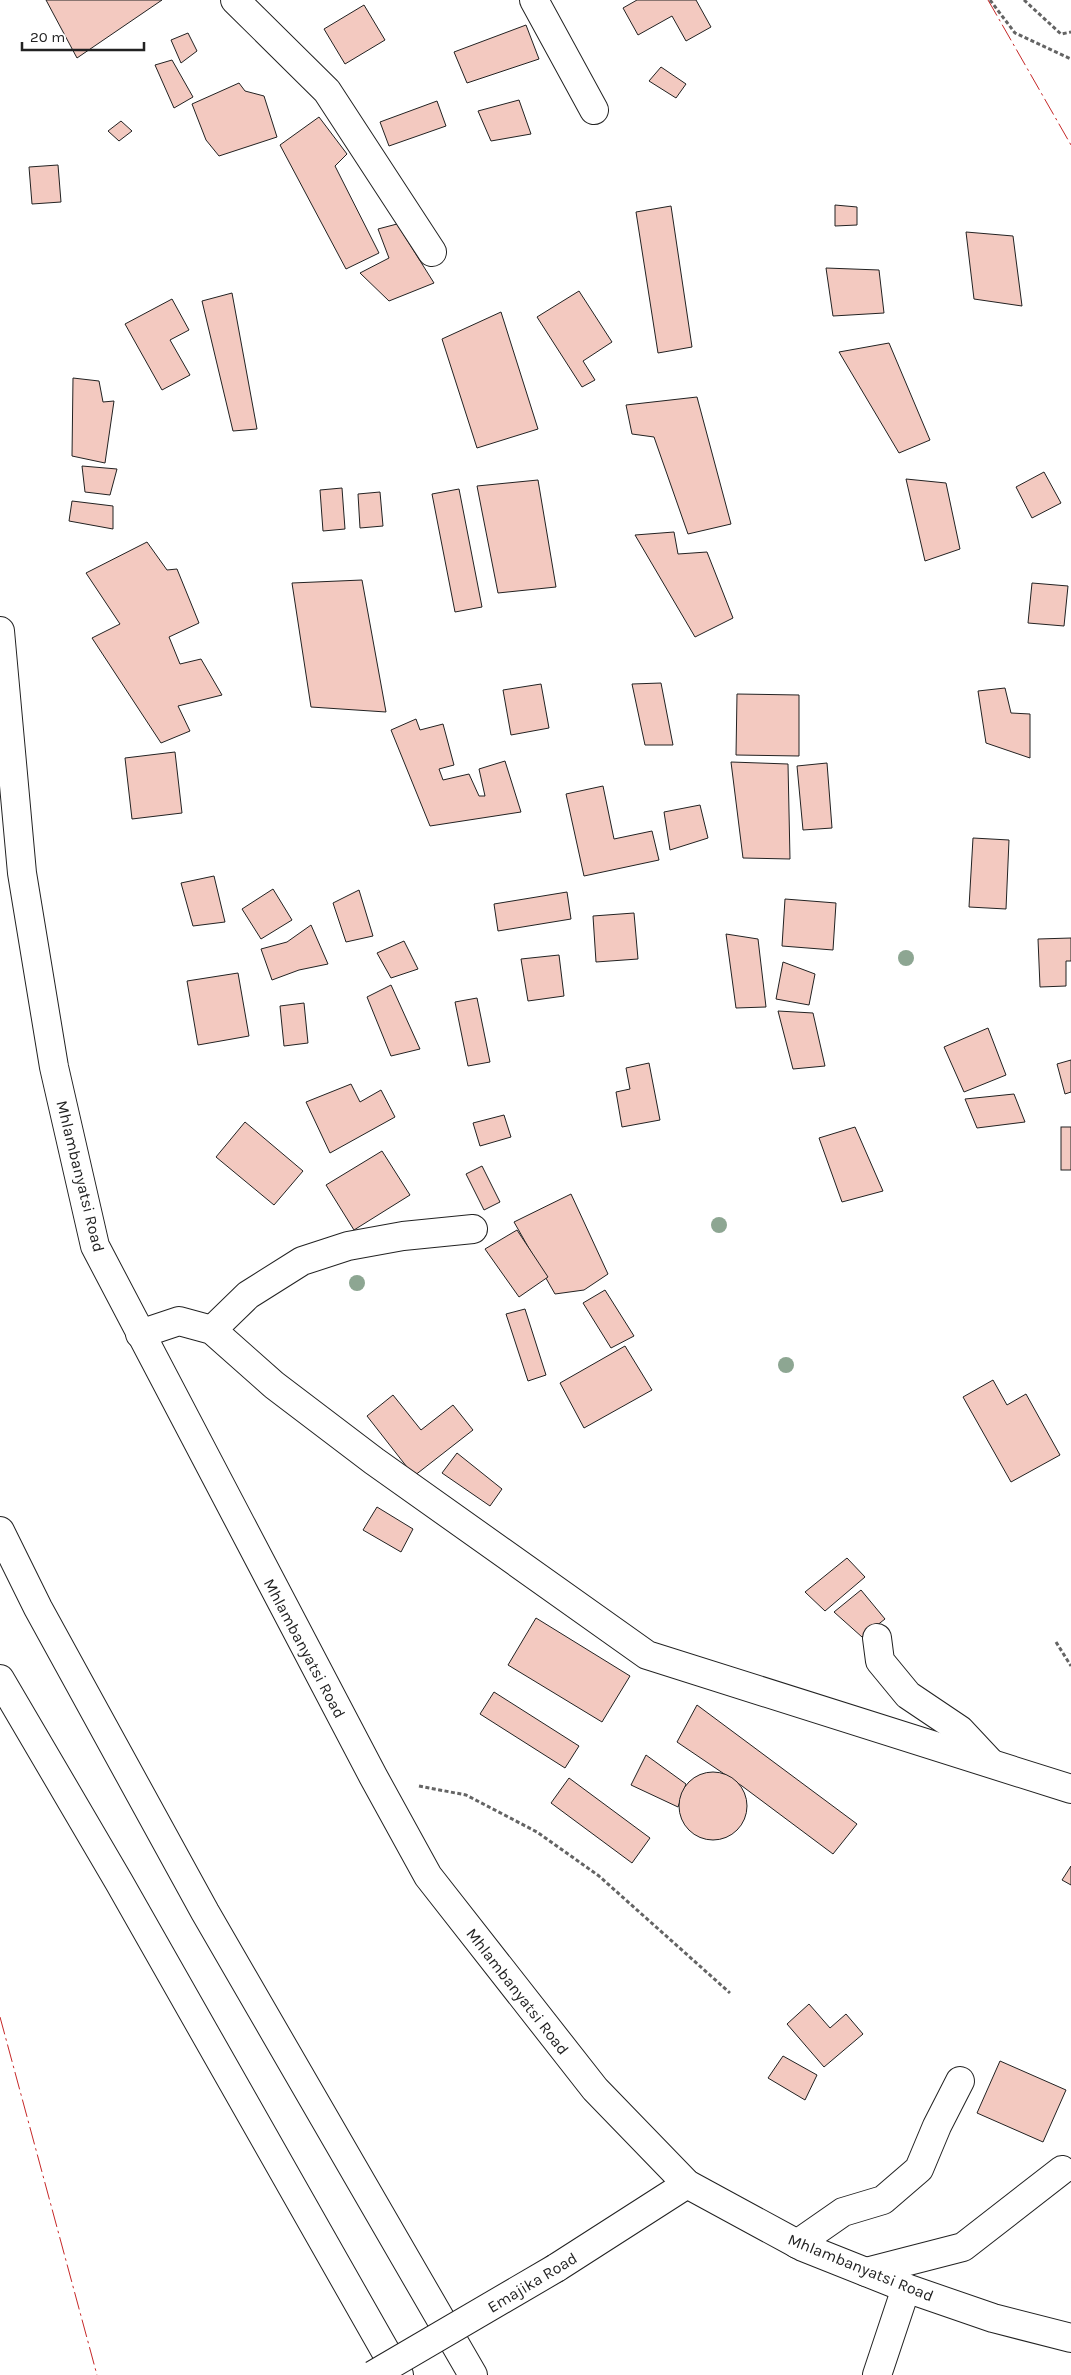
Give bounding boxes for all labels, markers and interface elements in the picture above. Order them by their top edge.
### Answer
scale bar [22,20,145,52]
text: 20 m [30,28,65,46]
street label: Mhlambanyatsi Road [52,1098,109,1254]
street label: Mhlambanyatsi Road [260,1575,349,1721]
street label: Mhlambanyatsi Road [462,1924,573,2058]
street label: Mhlambanyatsi Road [785,2230,936,2305]
street label: Emajika Road [484,2248,580,2317]

